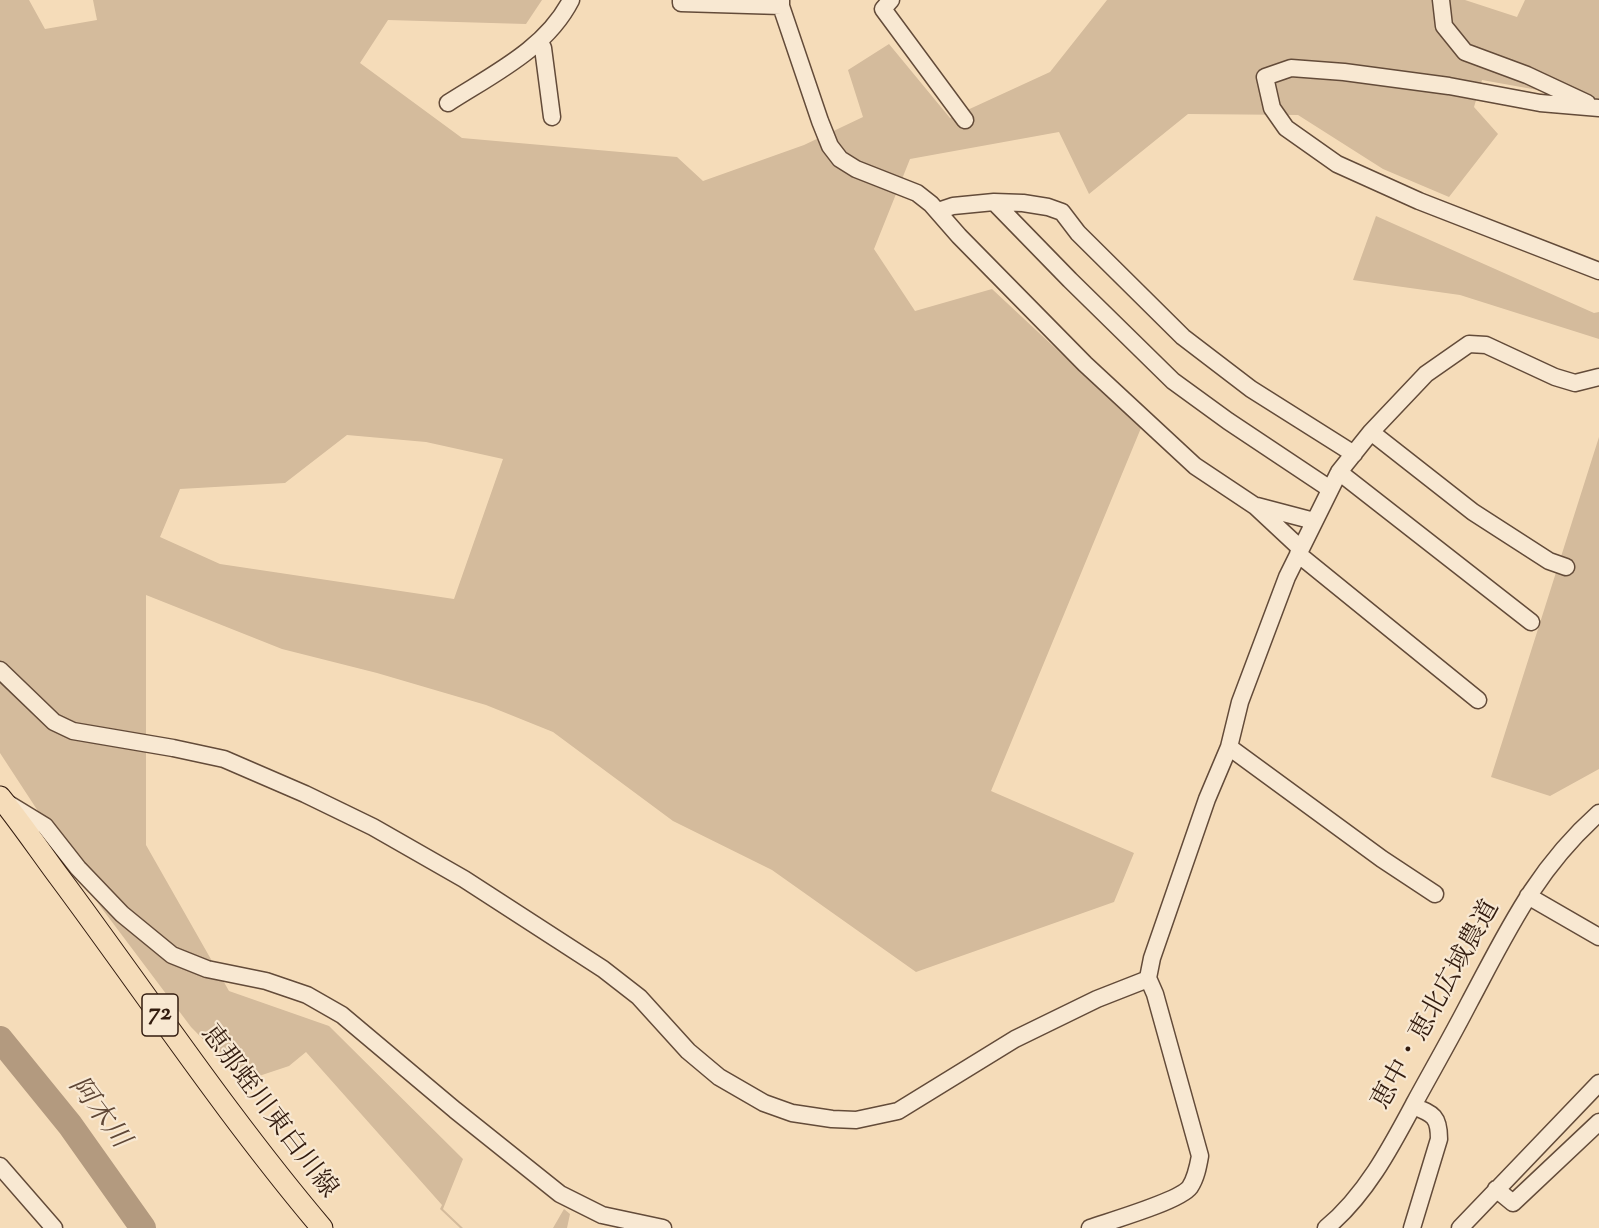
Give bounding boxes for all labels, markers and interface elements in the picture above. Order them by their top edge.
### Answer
street label: 恵中・恵北広域農道 [1368,896,1508,1116]
road number: 72 [142,994,178,1036]
street label: 恵那蛭川東白川線 [192,1021,342,1205]
water label: 阿木川 [60,1072,134,1156]

